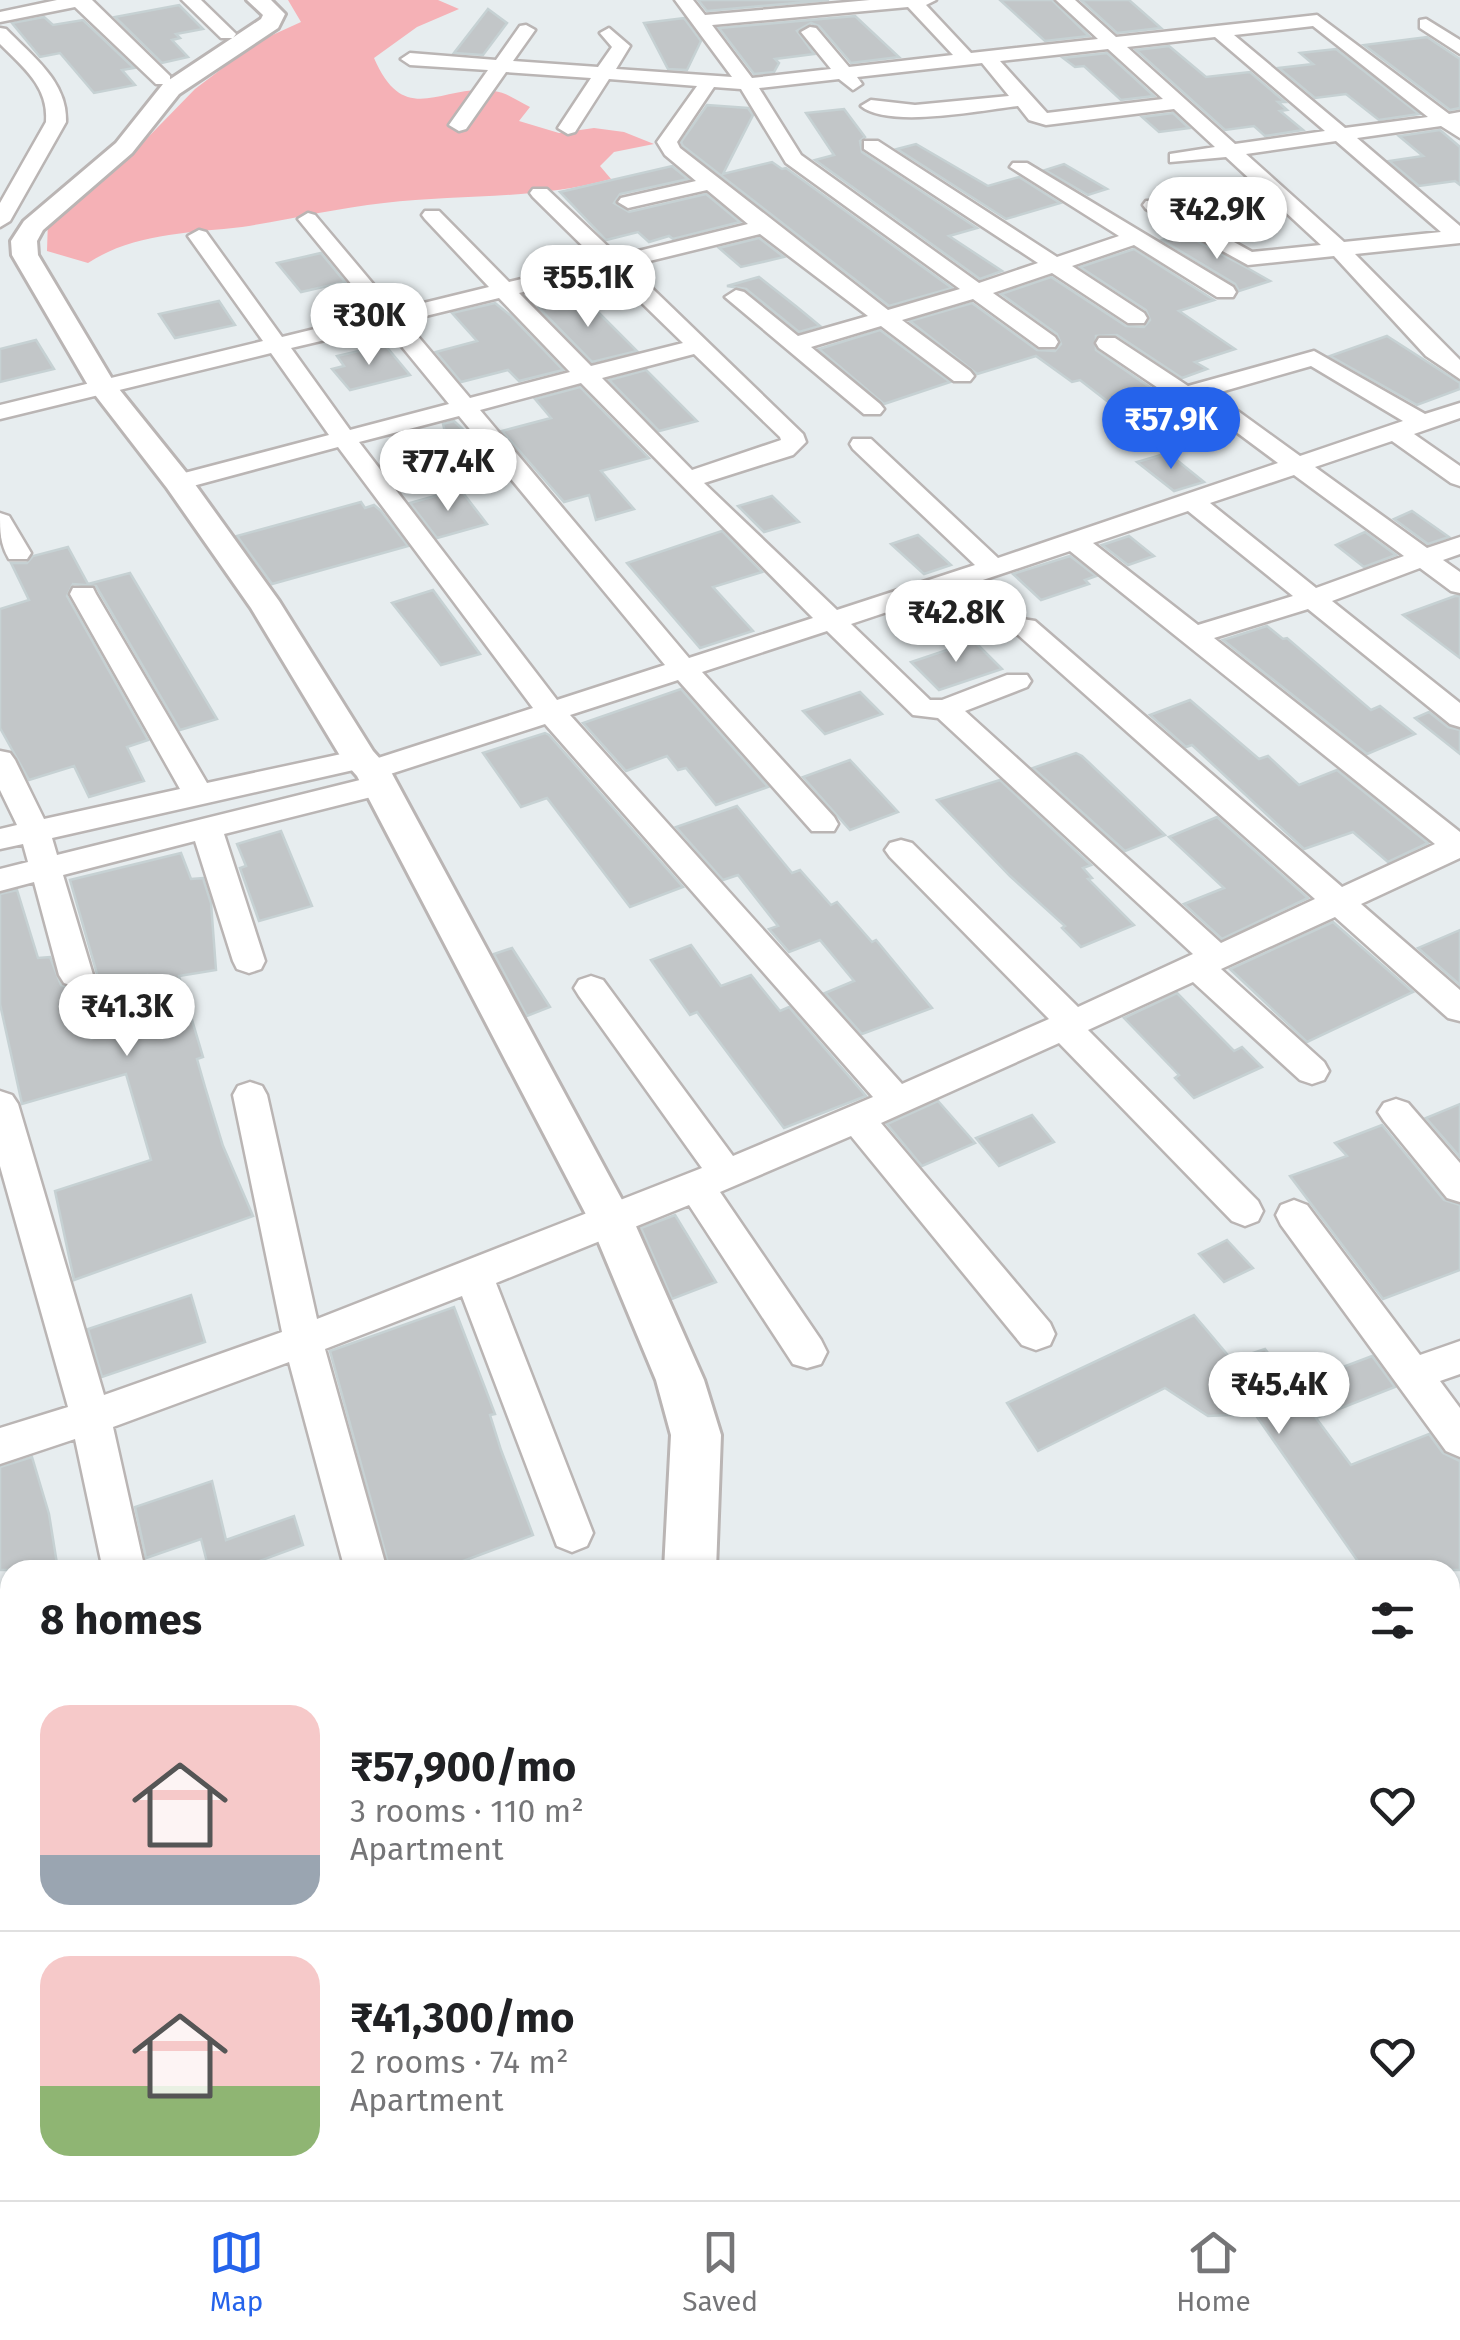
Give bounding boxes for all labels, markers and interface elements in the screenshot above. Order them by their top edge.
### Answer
pin: ₹42.9K [1136,177,1298,262]
text: ₹42.9K [1169,190,1265,228]
pin: ₹55.1K [507,245,669,330]
text: ₹55.1K [542,258,634,296]
pin: ₹30K [310,283,428,368]
text: ₹30K [333,296,405,334]
pin: ₹57.9K [1090,387,1252,472]
text: ₹57.9K [1124,400,1218,438]
pin: ₹77.4K [367,429,529,514]
text: ₹77.4K [402,442,494,480]
pin: ₹42.8K [875,580,1037,665]
text: ₹42.8K [907,593,1005,631]
pin: ₹41.3K [46,974,208,1059]
text: ₹41.3K [81,987,173,1025]
pin: ₹45.4K [1198,1352,1360,1437]
text: ₹45.4K [1231,1365,1327,1403]
icon: filters [1365,1593,1420,1648]
text: 8 homes [40,1595,202,1645]
text: ₹57,900/mo [350,1742,576,1792]
icon: home [120,1745,240,1865]
icon: heart [1365,1778,1420,1833]
text: 3 rooms · 110 m² [350,1792,584,1830]
text: Apartment [350,1830,504,1868]
text: ₹41,300/mo [350,1993,574,2043]
icon: home [120,1996,240,2116]
icon: heart [1365,2029,1420,2084]
text: 2 rooms · 74 m² [350,2043,569,2081]
text: Apartment [350,2081,504,2119]
tab: Map [209,2225,264,2318]
tab: Saved [682,2225,758,2318]
tab: Home [1176,2225,1251,2318]

